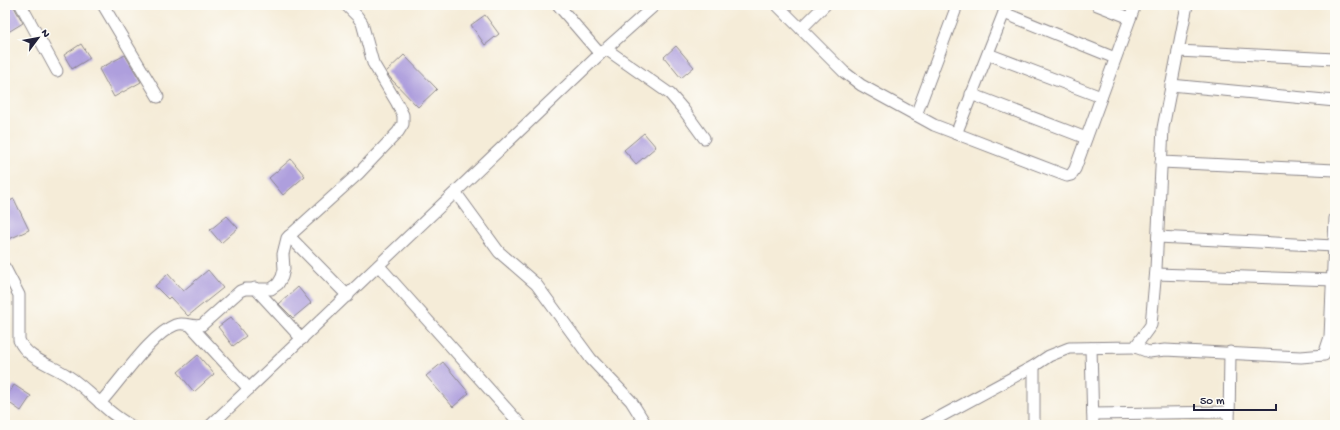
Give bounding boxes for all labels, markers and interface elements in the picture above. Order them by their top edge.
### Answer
north arrow [18,18,58,58]
text: N [38,28,52,40]
scale bar [1194,386,1276,412]
text: 50 m [1200,395,1225,409]

